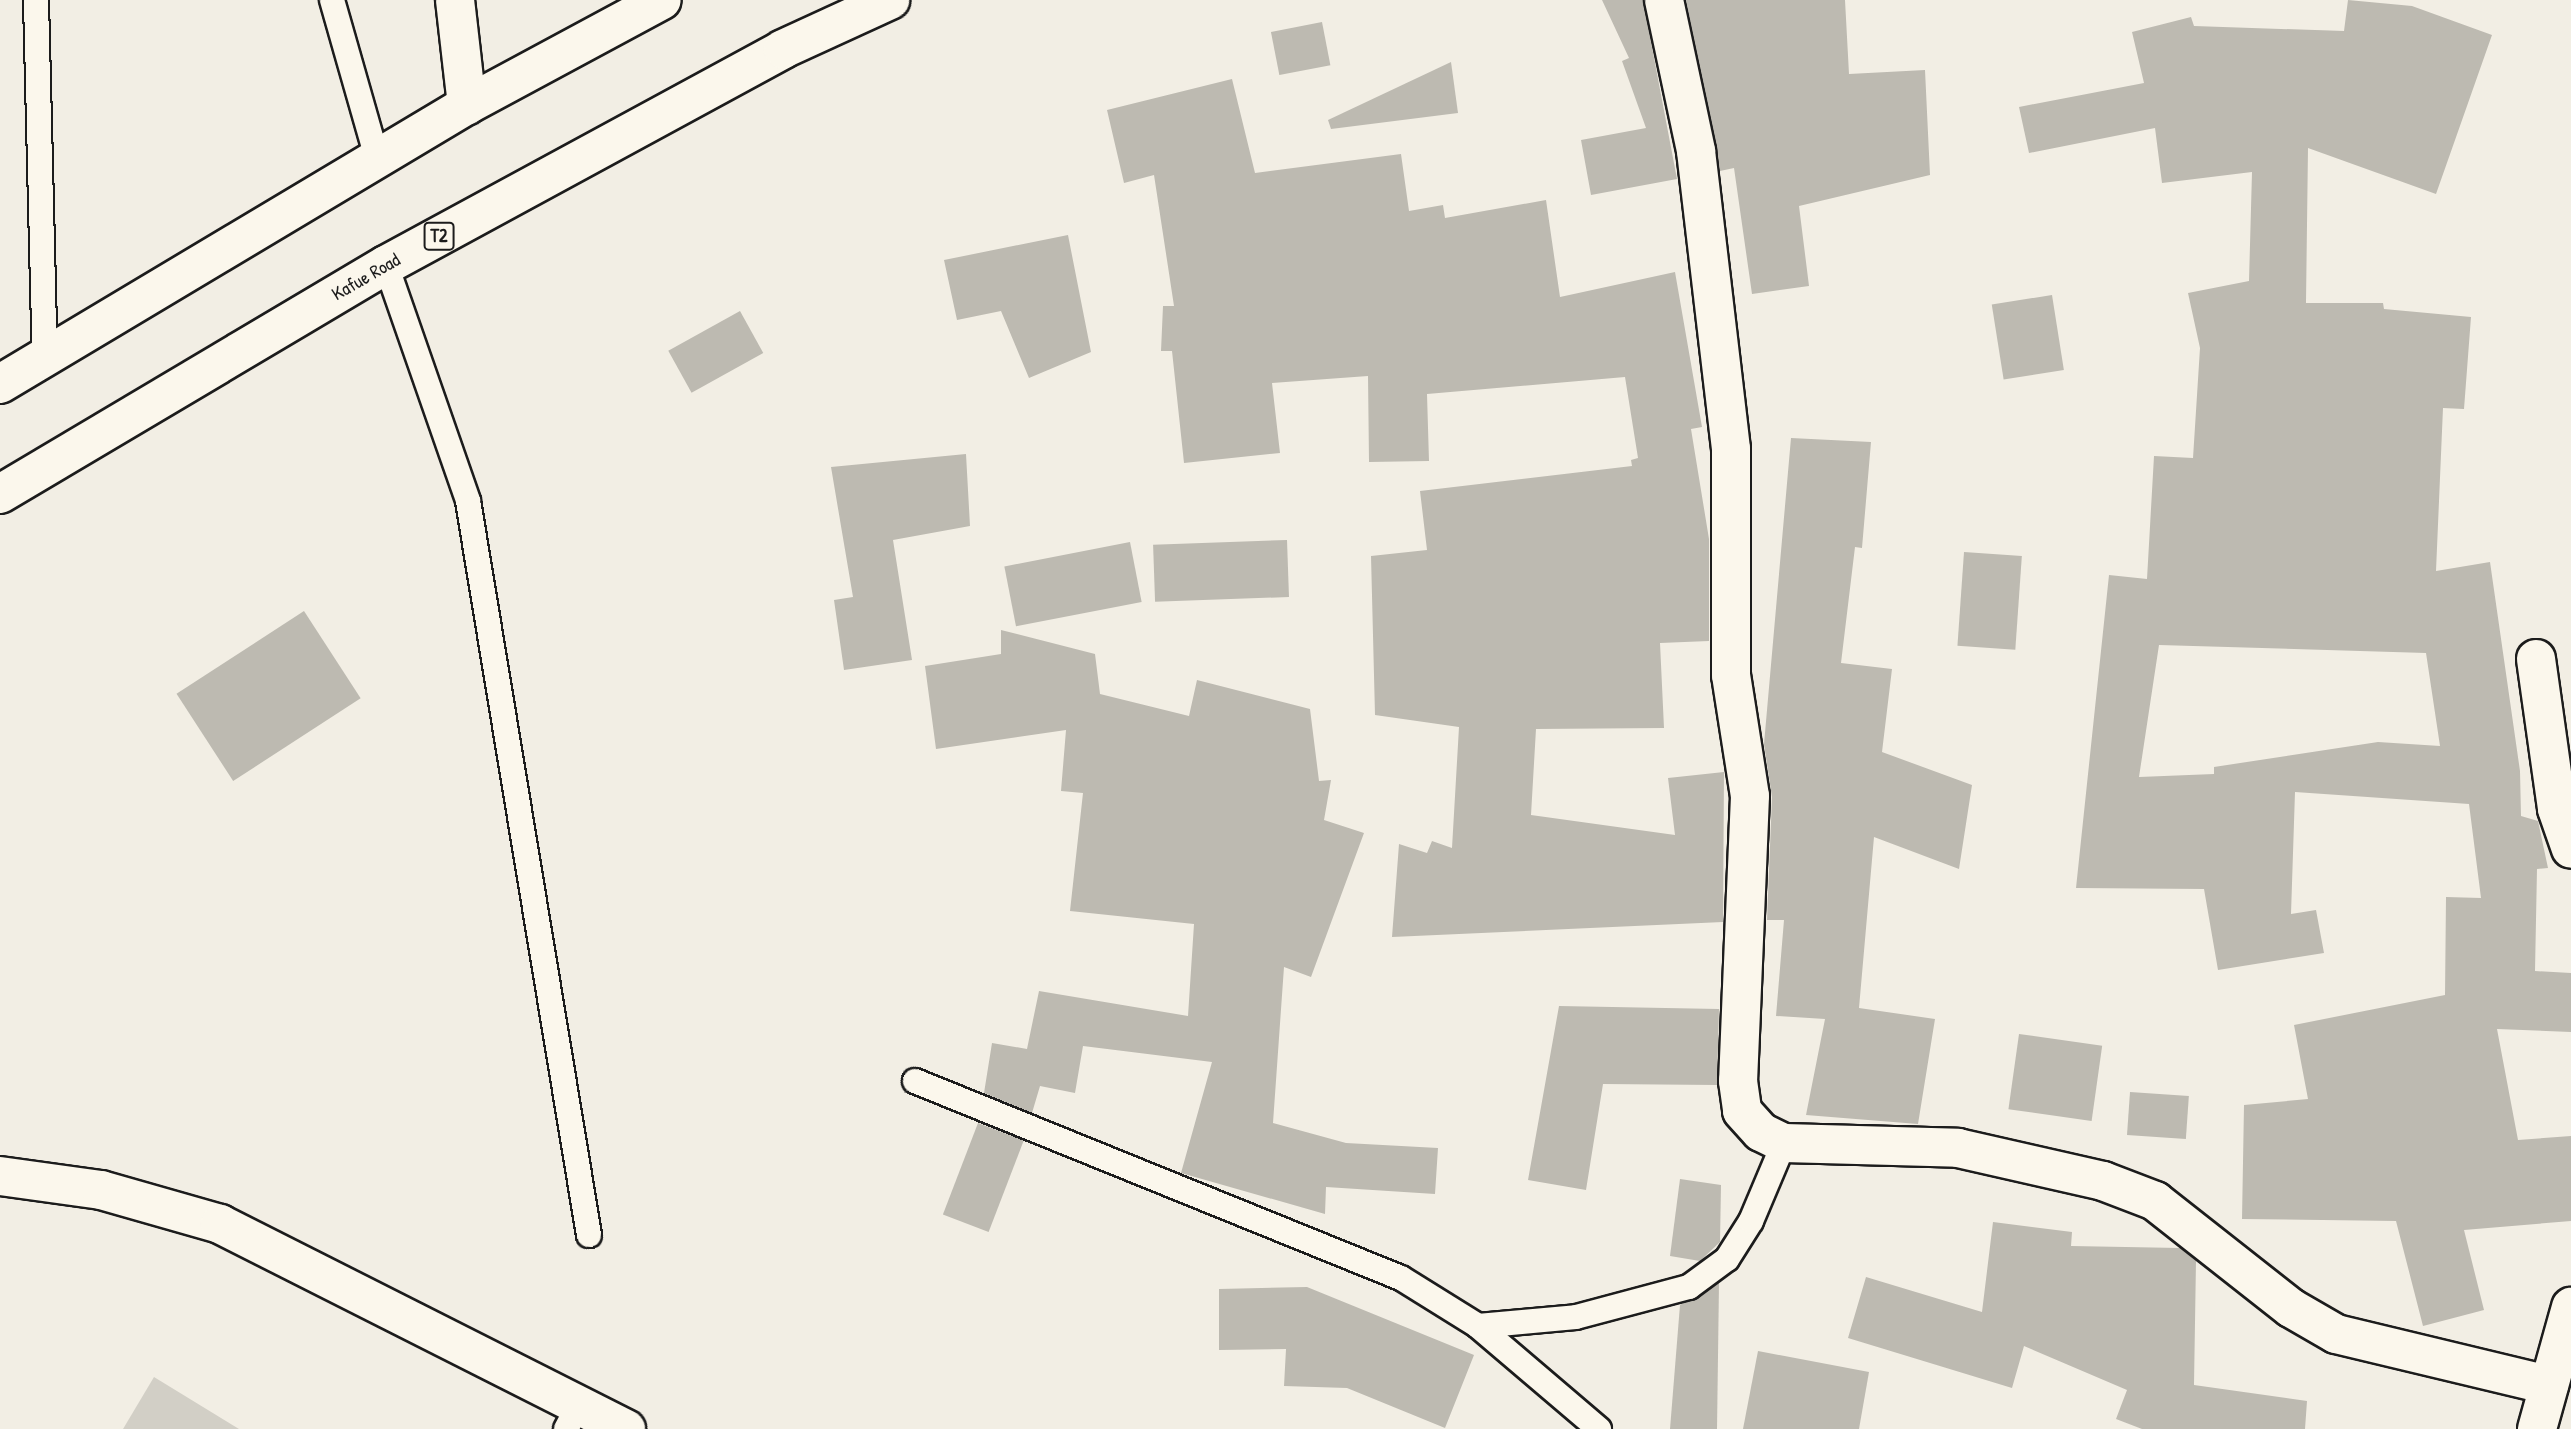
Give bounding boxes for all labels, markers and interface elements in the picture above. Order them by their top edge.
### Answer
road number: T2 [423,222,455,250]
street label: Kafue Road [328,248,404,306]

